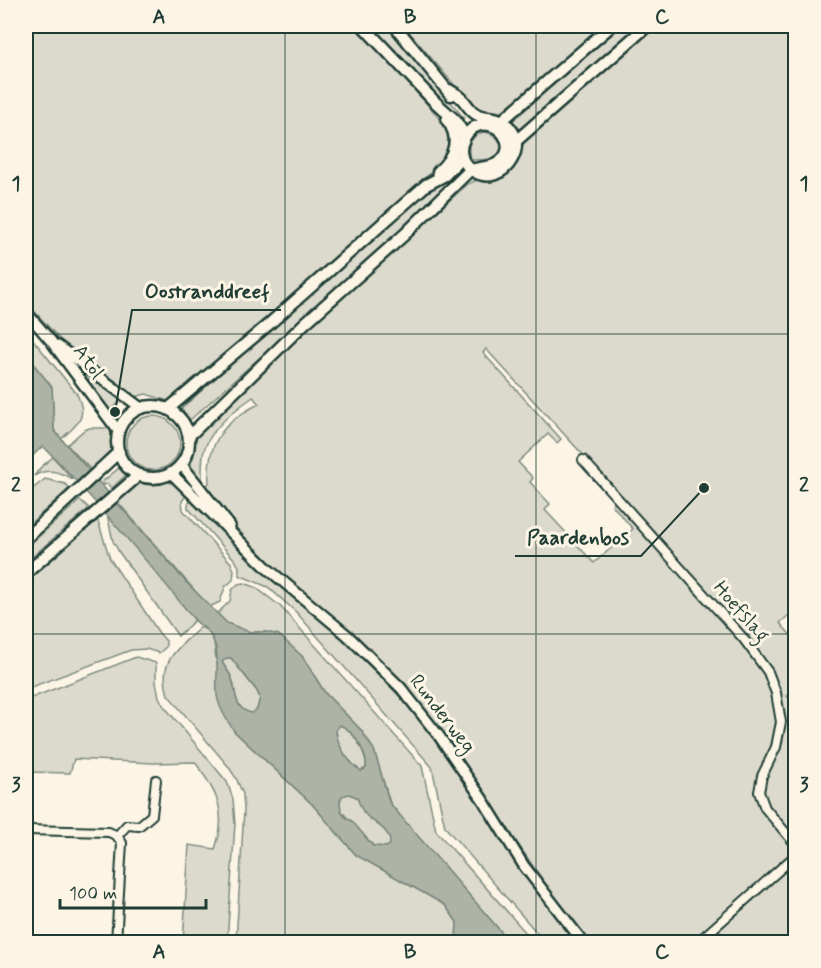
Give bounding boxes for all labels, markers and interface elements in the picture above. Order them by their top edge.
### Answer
text: A [152,4,166,31]
text: B [404,4,417,31]
text: C [655,4,670,31]
text: 1 [12,171,20,198]
text: 1 [800,171,808,198]
callout: Oostranddreef [132,271,281,310]
text: Oostranddreef [145,278,269,306]
street label: Atol [66,339,110,385]
text: 2 [11,472,21,499]
text: 2 [799,472,809,499]
callout: Paardenbos [515,517,641,556]
text: Paardenbos [527,524,630,552]
street label: Hoefslag [705,575,775,650]
street label: Runderweg [402,669,481,760]
text: 3 [11,772,21,799]
text: 3 [799,772,809,799]
scale bar [60,872,206,910]
text: 100 m [69,882,117,906]
text: A [152,939,166,966]
text: B [404,939,417,966]
text: C [655,939,670,966]

